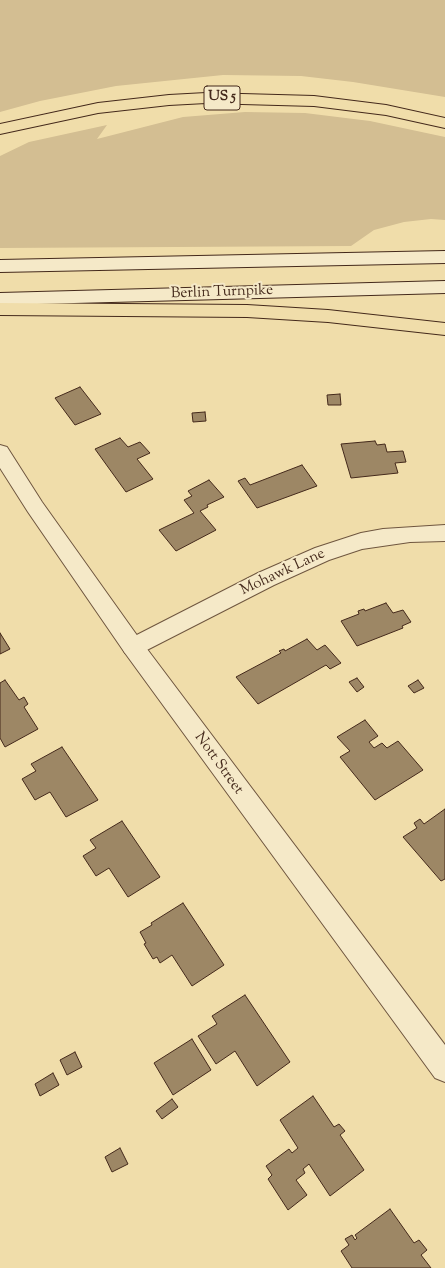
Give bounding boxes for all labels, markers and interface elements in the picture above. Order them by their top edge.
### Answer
road number: US 5 [204,86,240,110]
street label: Berlin Turnpike [171,282,273,304]
street label: Mohawk Lane [238,546,328,600]
street label: Nott Street [190,730,246,798]

